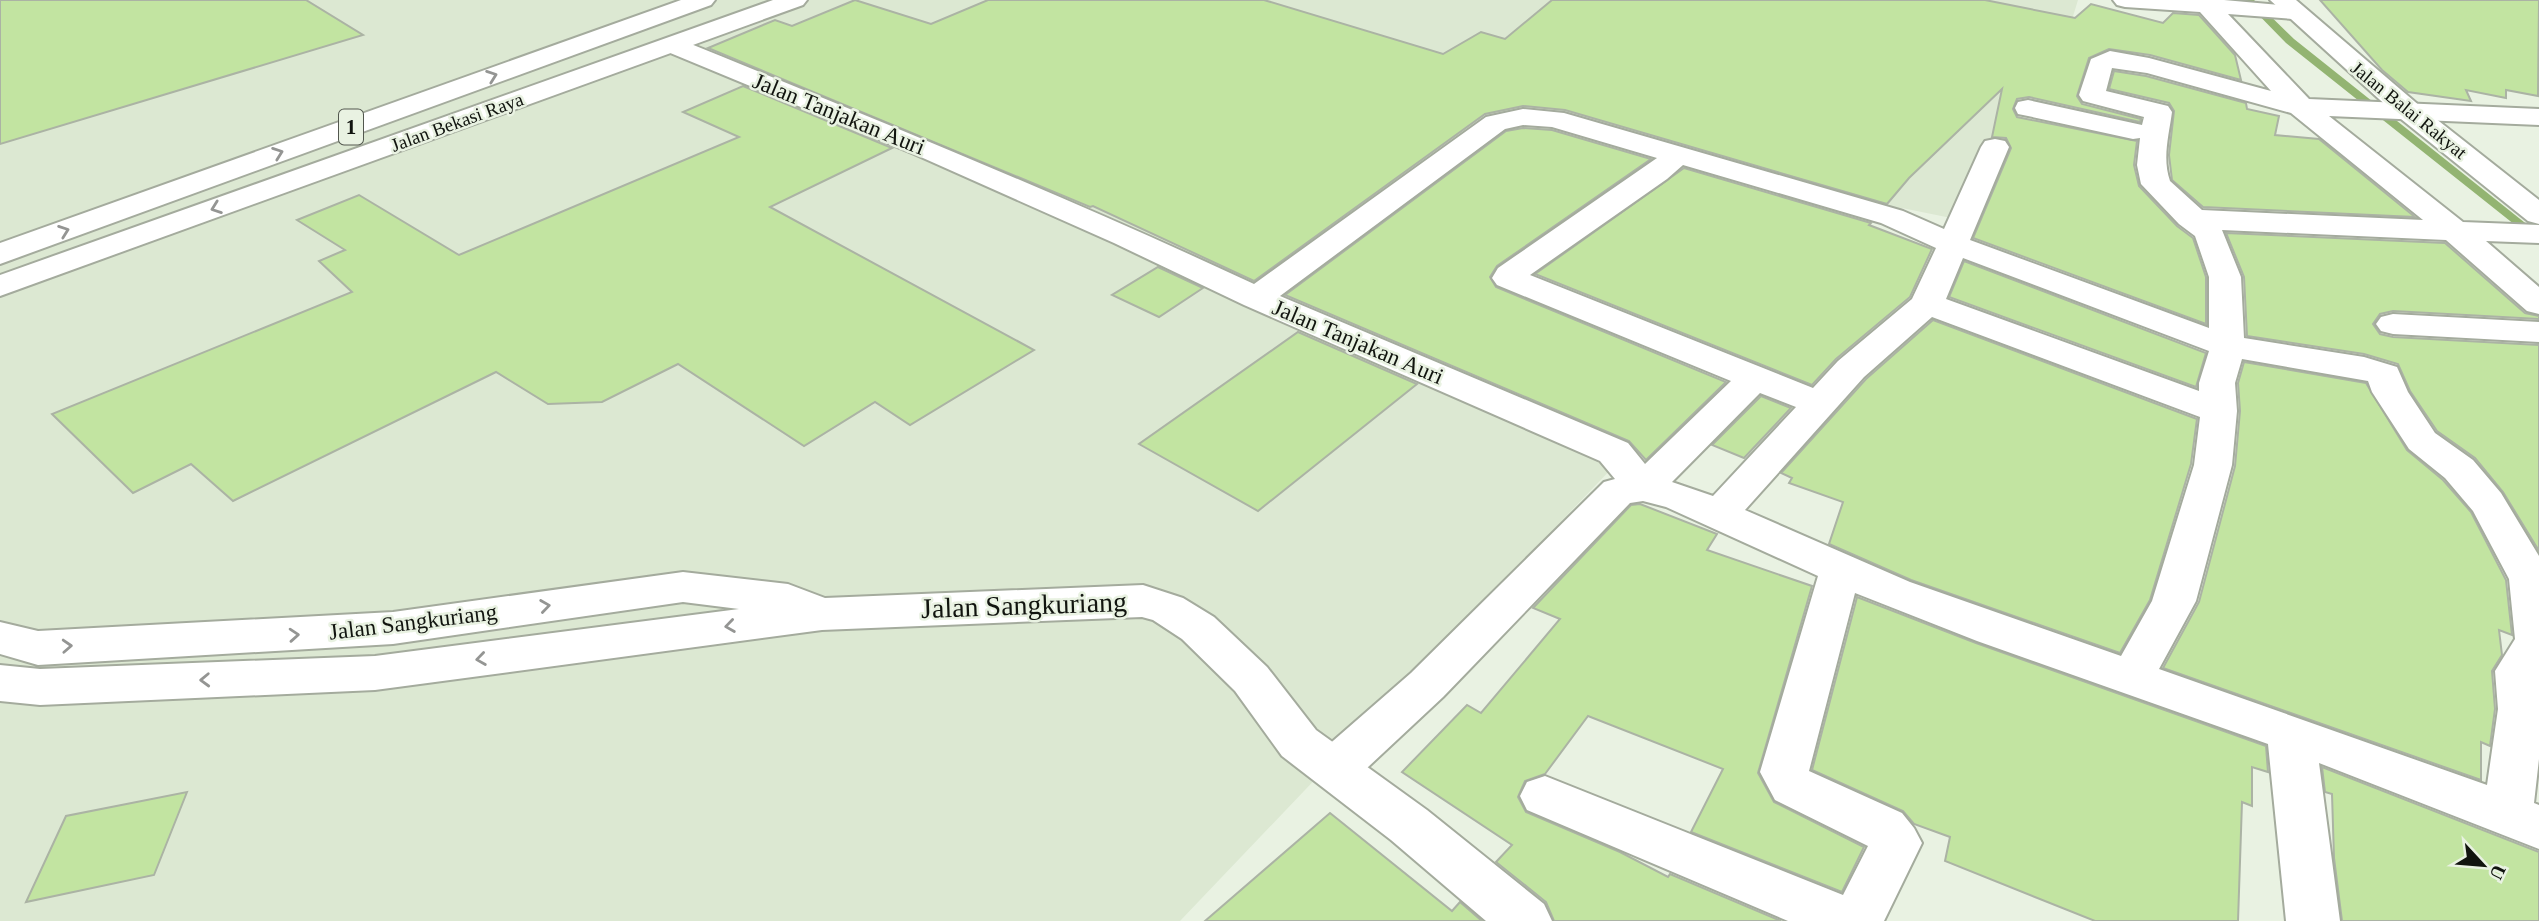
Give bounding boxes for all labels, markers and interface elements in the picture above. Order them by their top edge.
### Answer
street label: Jalan Balai Rakyat [2347,57,2472,163]
street label: Jalan Tanjakan Auri [749,68,929,160]
one-way arrow [486,70,498,84]
street label: Jalan Bekasi Raya [388,88,527,156]
road number: 1 [339,110,363,144]
one-way arrow [272,147,284,161]
one-way arrow [210,200,222,214]
one-way arrow [58,225,70,239]
street label: Jalan Tanjakan Auri [1269,295,1447,389]
street label: Jalan Sangkuriang [920,586,1128,624]
street label: Jalan Sangkuriang [327,599,499,645]
one-way arrow [539,599,550,614]
one-way arrow [725,618,736,633]
one-way arrow [289,628,300,643]
one-way arrow [62,639,73,654]
one-way arrow [475,651,486,666]
one-way arrow [199,672,210,687]
north arrow [2448,830,2518,900]
text: U [2485,861,2510,883]

